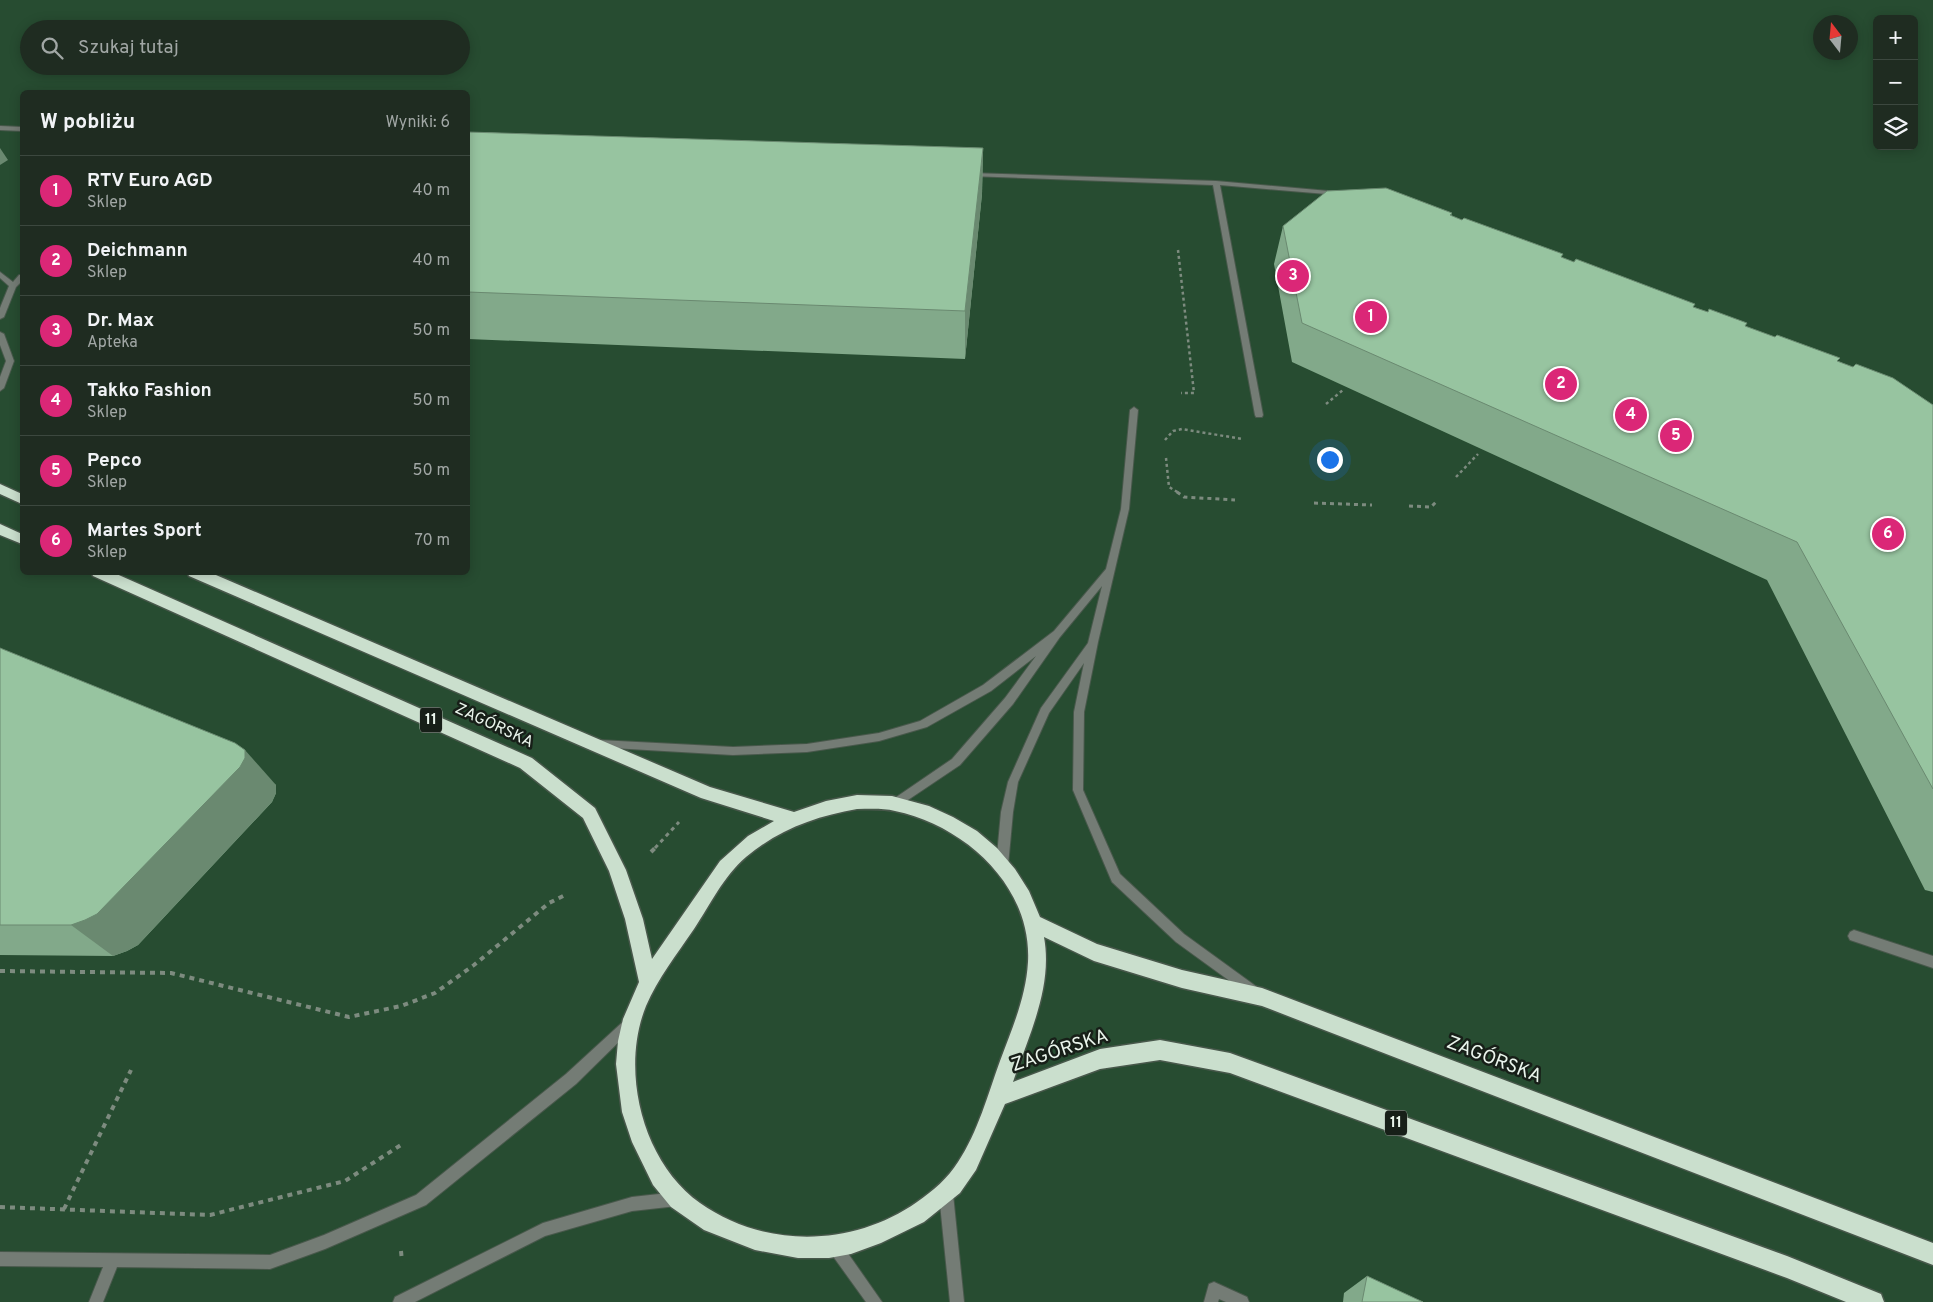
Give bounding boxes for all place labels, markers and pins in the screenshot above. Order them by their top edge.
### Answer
pin: 3 [1277,257,1309,295]
pin: 1 [1355,298,1387,336]
pin: 2 [1545,365,1577,403]
pin: 4 [1615,396,1647,434]
pin: 5 [1660,417,1692,455]
pin: 6 [1872,515,1904,553]

